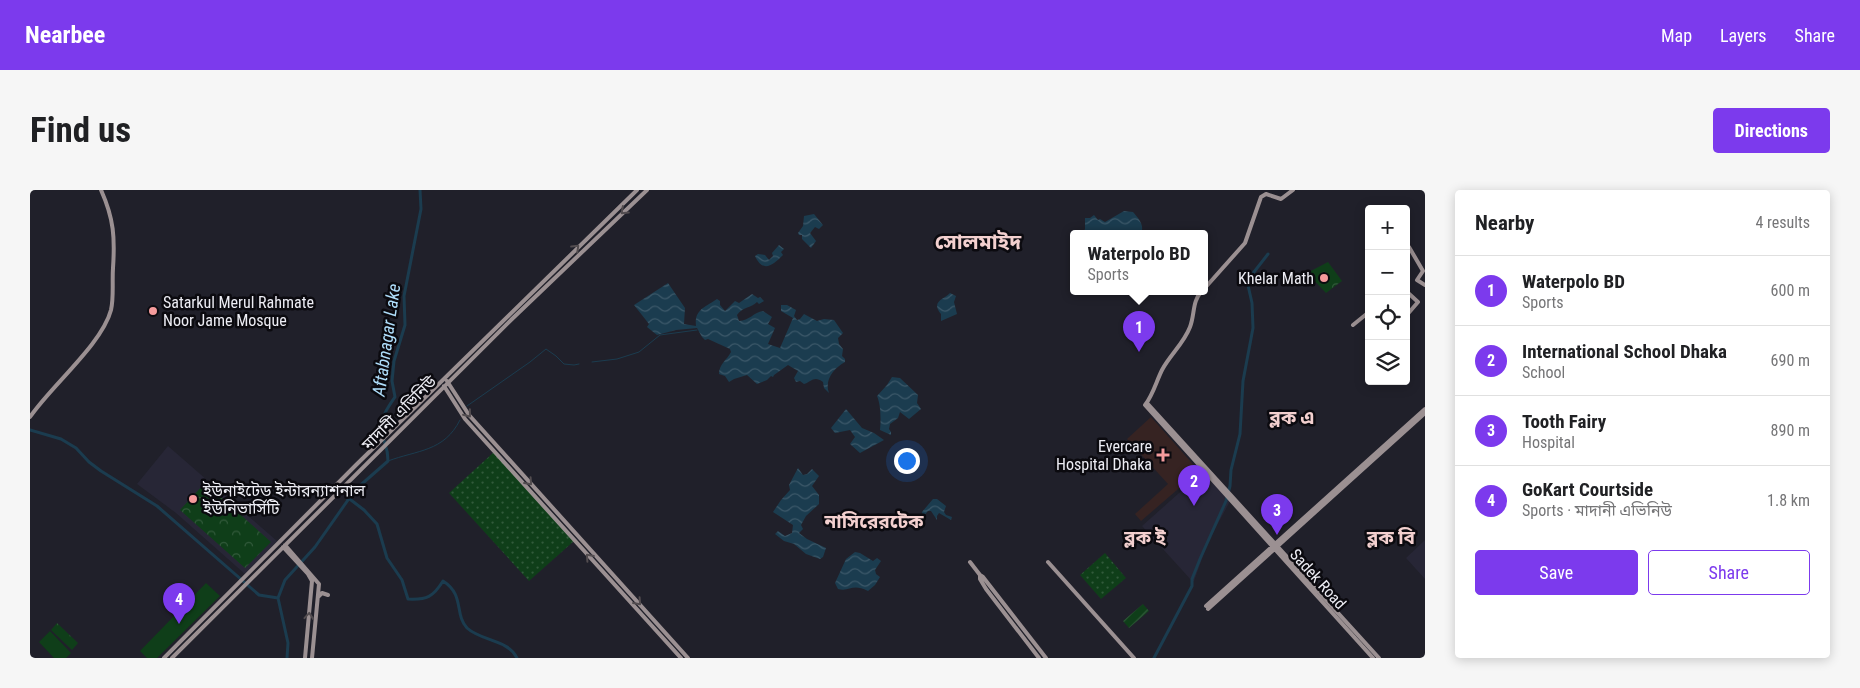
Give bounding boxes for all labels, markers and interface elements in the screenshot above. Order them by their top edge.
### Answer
text: Nearbee [25,21,105,49]
text: Map [1661,25,1692,46]
text: Layers [1720,25,1767,46]
text: Share [1795,25,1835,46]
button: Directions [1713,108,1830,153]
text: Find us [30,110,131,151]
one-way arrow [621,205,630,214]
map controls [1365,205,1410,385]
button: + [1365,205,1410,250]
text: Nearby [1475,211,1534,235]
text: 4 results [1755,213,1810,232]
district label: সোলমাইদ [935,230,1022,254]
popup [1070,230,1208,295]
text: Waterpolo BD [1088,242,1190,265]
one-way arrow [570,245,579,254]
button: − [1365,250,1410,295]
text: Sports [1088,265,1129,284]
place label: Khelar Math [1238,269,1314,288]
text: Waterpolo BD [1522,270,1625,293]
marker: Khelar Math [1318,272,1330,284]
text: 1 [1487,281,1495,300]
text: 600 m [1771,281,1810,300]
water label: Aftabnagar Lake [368,282,404,399]
place label: Satarkul Merul Rahmate Noor Jame Mosque [163,293,314,330]
text: Sports [1522,293,1564,312]
button: locate [1365,295,1410,340]
marker: Satarkul Merul Rahmate Noor Jame Mosque [147,305,159,317]
pin: 1 [1123,311,1155,352]
button: layers [1365,340,1410,385]
text: International School Dhaka [1522,340,1727,363]
text: 2 [1487,351,1495,370]
text: 690 m [1771,351,1810,370]
text: School [1522,363,1565,382]
street label: মাদানী এভিনিউ [357,372,440,455]
district label: ব্লক এ [1268,406,1315,429]
one-way arrow [463,408,471,417]
text: Tooth Fairy [1522,410,1606,433]
text: 3 [1487,421,1495,440]
text: 890 m [1771,421,1810,440]
text: Hospital [1522,433,1575,452]
place label: Evercare Hospital Dhaka [1056,437,1152,474]
your location [894,448,920,474]
marker: Evercare Hospital Dhaka [1156,448,1170,462]
pin: 2 [1178,465,1210,506]
one-way arrow [523,476,532,485]
text: GoKart Courtside [1522,478,1653,501]
place label: ইউনাইটেড ইন্টারন্যাশনাল ইউনিভার্সিটি [202,481,366,518]
text: 4 [1487,491,1495,510]
text: 1.8 km [1767,491,1810,510]
marker: ইউনাইটেড ইন্টারন্যাশনাল ইউনিভার্সিটি [187,493,199,505]
pin: 3 [1261,494,1293,535]
text: Sports · মাদানী এভিনিউ [1522,501,1672,520]
district label: নাসিরেরটেক [824,510,924,533]
district label: ব্লক ই [1123,526,1166,549]
district label: ব্লক বি [1366,526,1416,549]
street label: Sadek Road [1286,545,1350,613]
button: Save [1475,550,1638,595]
button: Share [1648,550,1810,595]
one-way arrow [586,554,595,563]
pin: 4 [163,583,195,624]
one-way arrow [632,597,641,606]
one-way arrow [303,611,314,619]

